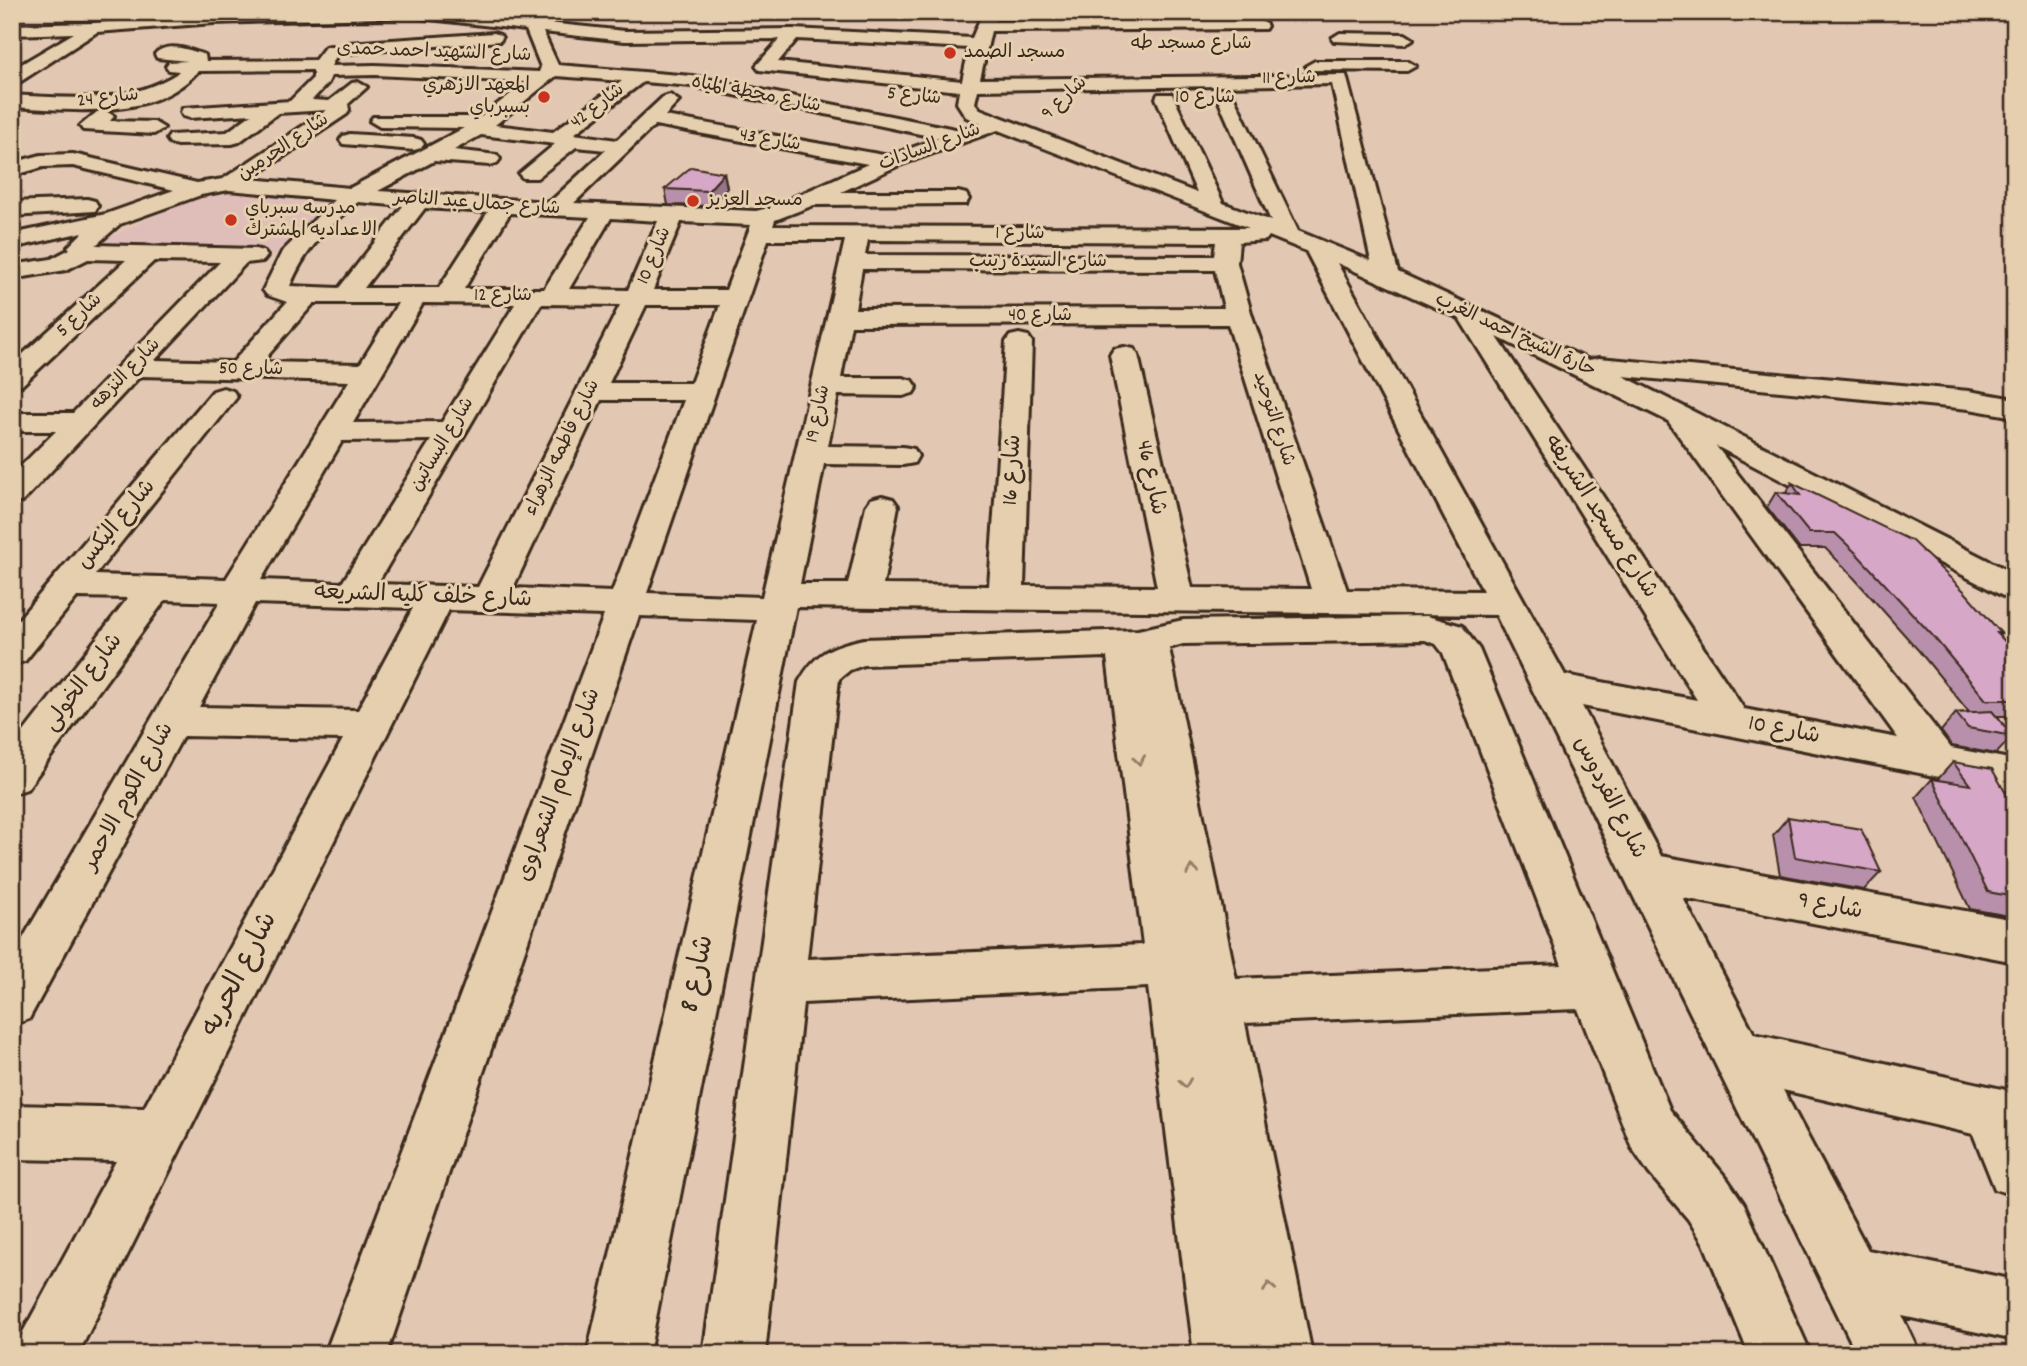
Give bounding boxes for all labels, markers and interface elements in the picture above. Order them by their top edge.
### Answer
street label: شارع مسجد طه [1130,31,1252,58]
street label: شارع الشهيد احمد حمدى [336,36,532,70]
place label: مسجد الصمد [964,40,1065,67]
marker: مسجد الصمد [942,45,958,61]
street label: شارع 11 [1262,65,1316,93]
street label: شارع محطة المياه [689,69,823,121]
street label: شارع 9 [1036,71,1094,127]
place label: المعهد الازهري بسبرباي [422,73,530,122]
street label: شارع 42 [565,78,631,136]
street label: شارع 5 [886,81,942,113]
street label: شارع 24 [76,82,140,116]
street label: شارع 10 [1175,85,1235,112]
marker: المعهد الازهري بسبرباي [536,89,552,105]
street label: شارع الحرمين [233,107,335,189]
street label: شارع السادات [875,117,985,179]
street label: شارع 43 [737,122,803,160]
street label: شارع جمال عبد الناصر [391,185,561,223]
place label: مسجد العزيز [705,188,803,215]
marker: مسجد العزيز [685,193,701,209]
place label: مدرسه سبرباي الاعداديه المشترك [245,196,377,245]
marker: مدرسه سبرباي الاعداديه المشترك [223,212,239,228]
street label: شارع 1 [995,221,1045,248]
street label: شارع 10 [631,223,679,289]
street label: شارع السيدة زينب [969,249,1107,276]
street label: شارع 12 [474,283,532,310]
street label: حارة الشيخ احمد الغرب [1430,287,1600,385]
street label: شارع 5 [51,288,109,344]
street label: شارع 40 [1008,303,1072,330]
street label: شارع النزهه [84,333,168,417]
street label: شارع 50 [218,356,284,384]
street label: شارع التوحيد [1245,368,1301,470]
street label: شارع فاطمه الزهراء [518,375,608,521]
street label: شارع 19 [800,383,838,445]
street label: شارع البساتين [404,393,482,497]
street label: شارع مسجد الشريفه [1535,429,1665,605]
street label: شارع 16 [995,434,1031,506]
street label: شارع 46 [1126,437,1174,519]
street label: شارع اليكس [69,473,165,577]
street label: شارع خلف كليه الشريعه [313,577,533,617]
street label: شارع الخولى [36,627,132,739]
street label: شارع الإمام الشعراوى [510,684,610,886]
street label: شارع 10 [1745,708,1823,754]
street label: شارع الكوم الاحمر [74,717,183,879]
street label: شارع الفردوس [1564,731,1654,865]
one-way arrow [1132,755,1147,766]
one-way arrow [1185,864,1200,876]
street label: شارع 9 [1795,885,1865,929]
street label: شارع الحريه [192,906,290,1044]
street label: شارع 8 [671,932,727,1016]
one-way arrow [1178,1077,1193,1089]
one-way arrow [1262,1281,1277,1293]

